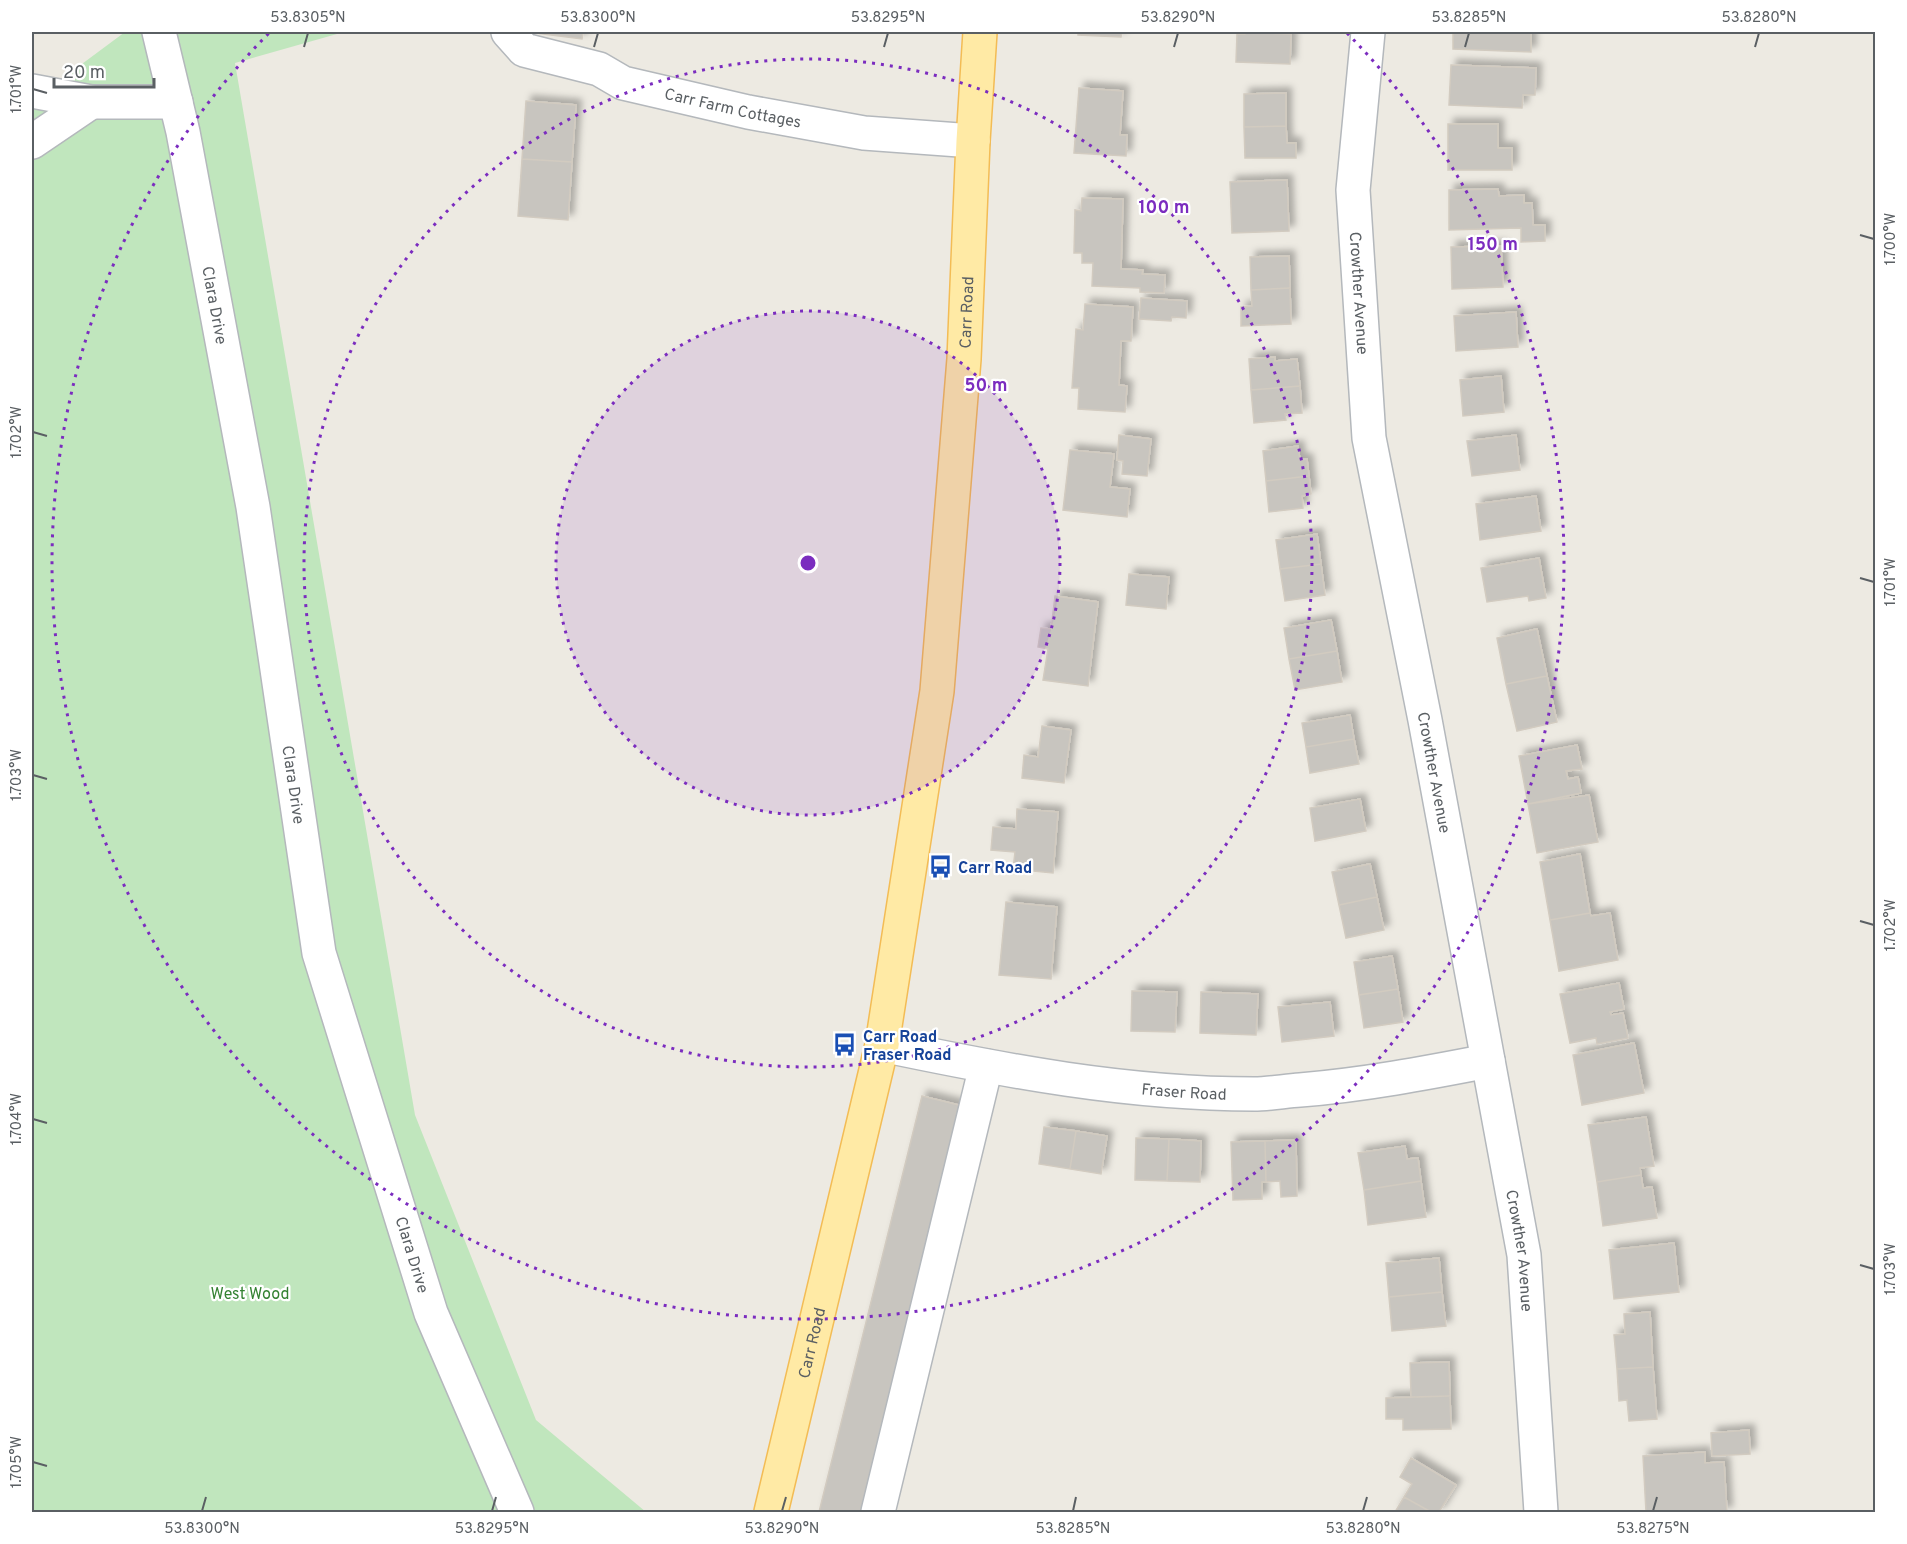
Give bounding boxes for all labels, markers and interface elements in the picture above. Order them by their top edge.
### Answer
text: 53.8305°N [270,9,346,28]
text: 53.8300°N [560,9,636,28]
text: 53.8295°N [851,9,925,28]
text: 53.8290°N [1141,9,1215,28]
text: 53.8285°N [1432,9,1506,28]
text: 53.8280°N [1721,9,1797,28]
scale bar [54,51,154,89]
text: 20 m [63,62,105,85]
text: 1.701°W [8,65,27,113]
street label: Carr Farm Cottages [662,85,803,133]
text: 100 m [1138,197,1190,220]
text: 1.700°W [1882,213,1901,265]
street label: Crowther Avenue [1344,231,1372,355]
text: 150 m [1468,234,1518,257]
street label: Clara Drive [196,265,230,346]
street label: Carr Road [956,276,979,349]
text: 50 m [964,375,1008,398]
text: 1.702°W [8,406,27,458]
centre of rings [798,553,818,573]
text: 1.701°W [1882,558,1901,606]
street label: Crowther Avenue [1412,710,1454,835]
street label: Clara Drive [276,744,308,826]
text: 1.703°W [8,749,27,801]
bus stop icon: Carr Road [927,854,953,880]
place label: Carr Road [958,859,1032,879]
text: 1.702°W [1882,899,1901,951]
place label: Carr Road Fraser Road [863,1028,952,1066]
bus stop icon: Carr Road Fraser Road [832,1032,858,1058]
street label: Fraser Road [1140,1080,1227,1106]
text: 1.704°W [8,1093,27,1145]
street label: Crowther Avenue [1500,1188,1536,1312]
street label: Clara Drive [390,1214,432,1296]
text: 1.703°W [1882,1243,1901,1295]
park label: West Wood [211,1285,289,1305]
street label: Carr Road [795,1306,831,1381]
text: 1.705°W [8,1436,27,1488]
text: 53.8300°N [164,1520,240,1539]
text: 53.8295°N [455,1520,529,1539]
text: 53.8290°N [745,1520,819,1539]
text: 53.8285°N [1036,1520,1110,1539]
text: 53.8280°N [1325,1520,1401,1539]
text: 53.8275°N [1616,1520,1690,1539]

